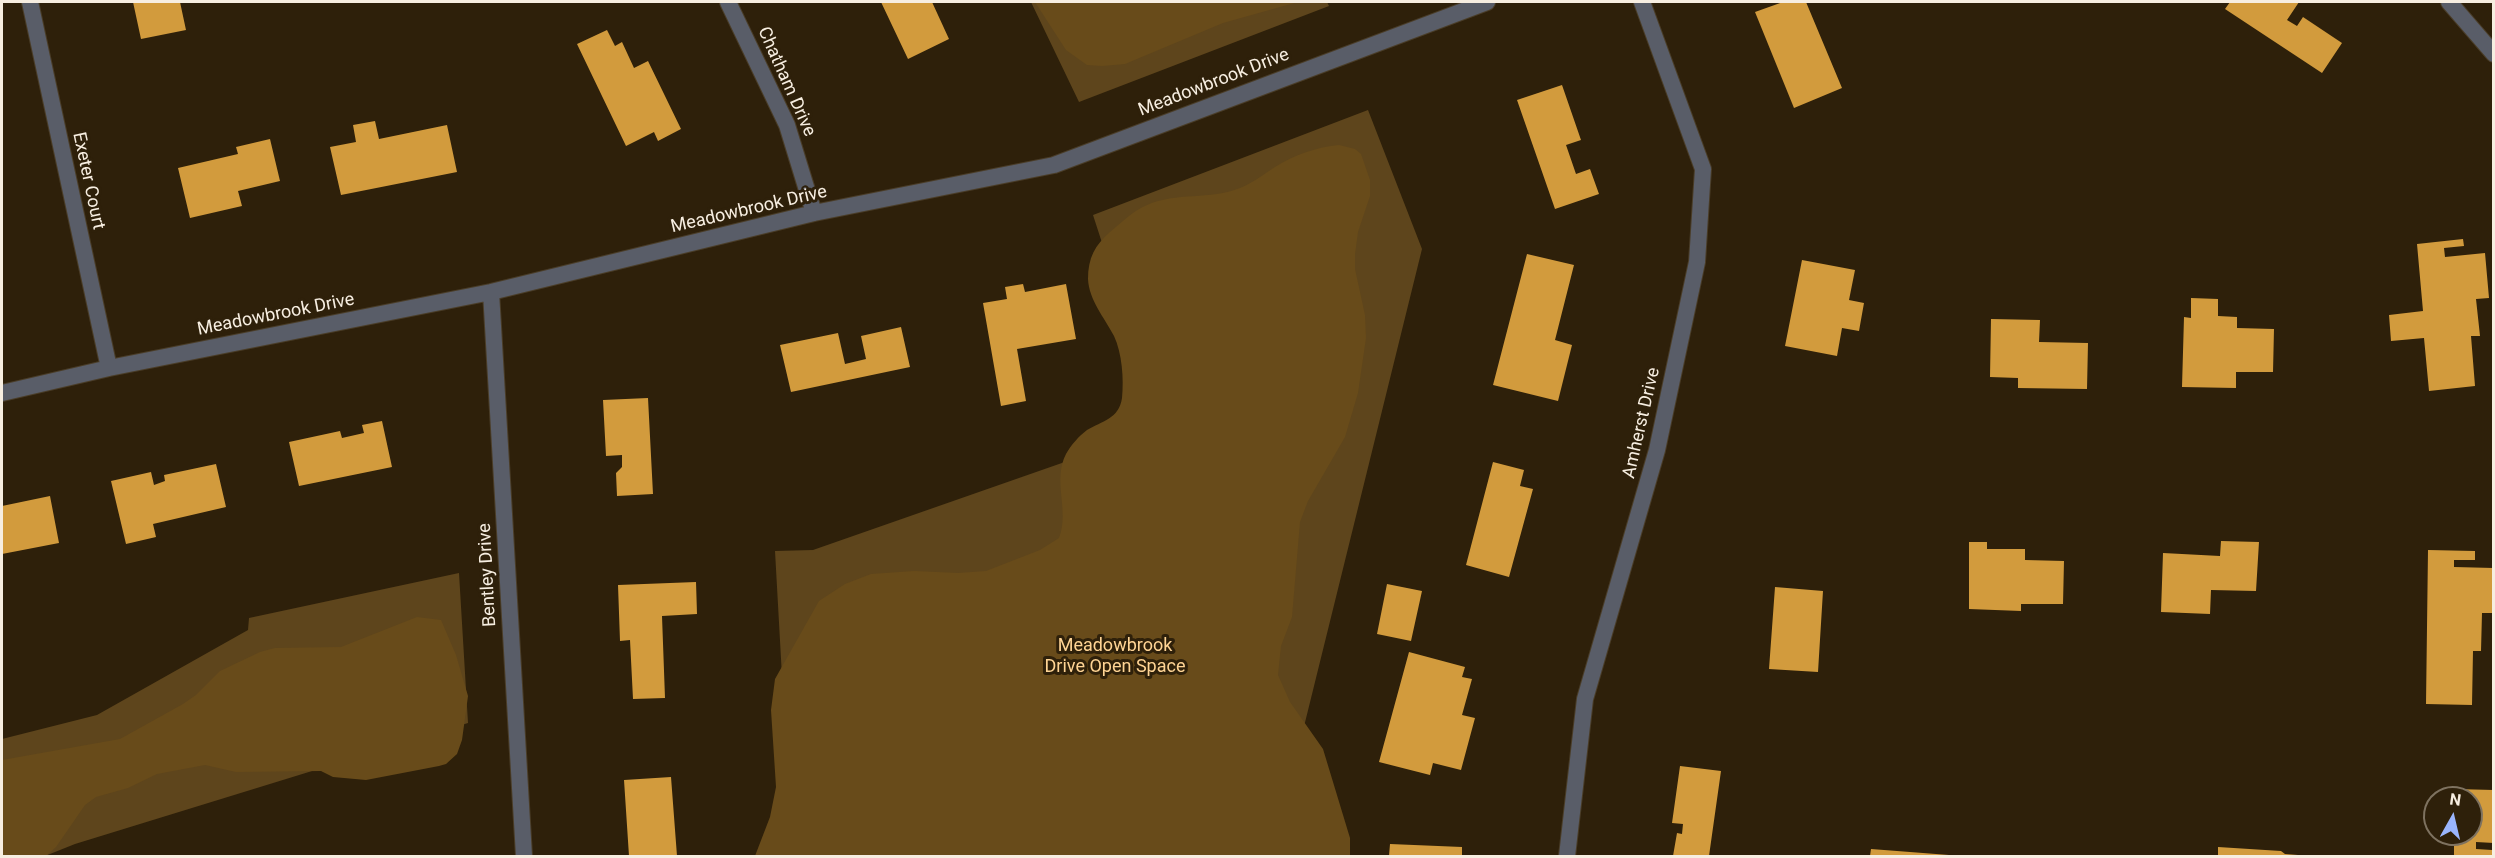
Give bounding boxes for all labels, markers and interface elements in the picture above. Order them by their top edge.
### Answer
street label: Chatham Drive [752,24,820,140]
street label: Meadowbrook Drive [1136,44,1292,122]
street label: Exeter Court [67,130,109,232]
street label: Meadowbrook Drive [669,182,829,238]
street label: Meadowbrook Drive [196,289,356,341]
street label: Amherst Drive [1619,365,1665,481]
street label: Bentley Drive [474,523,502,627]
park label: Meadowbrook Drive Open Space [1045,635,1185,678]
north arrow [2423,786,2483,846]
text: N [2448,789,2462,810]

